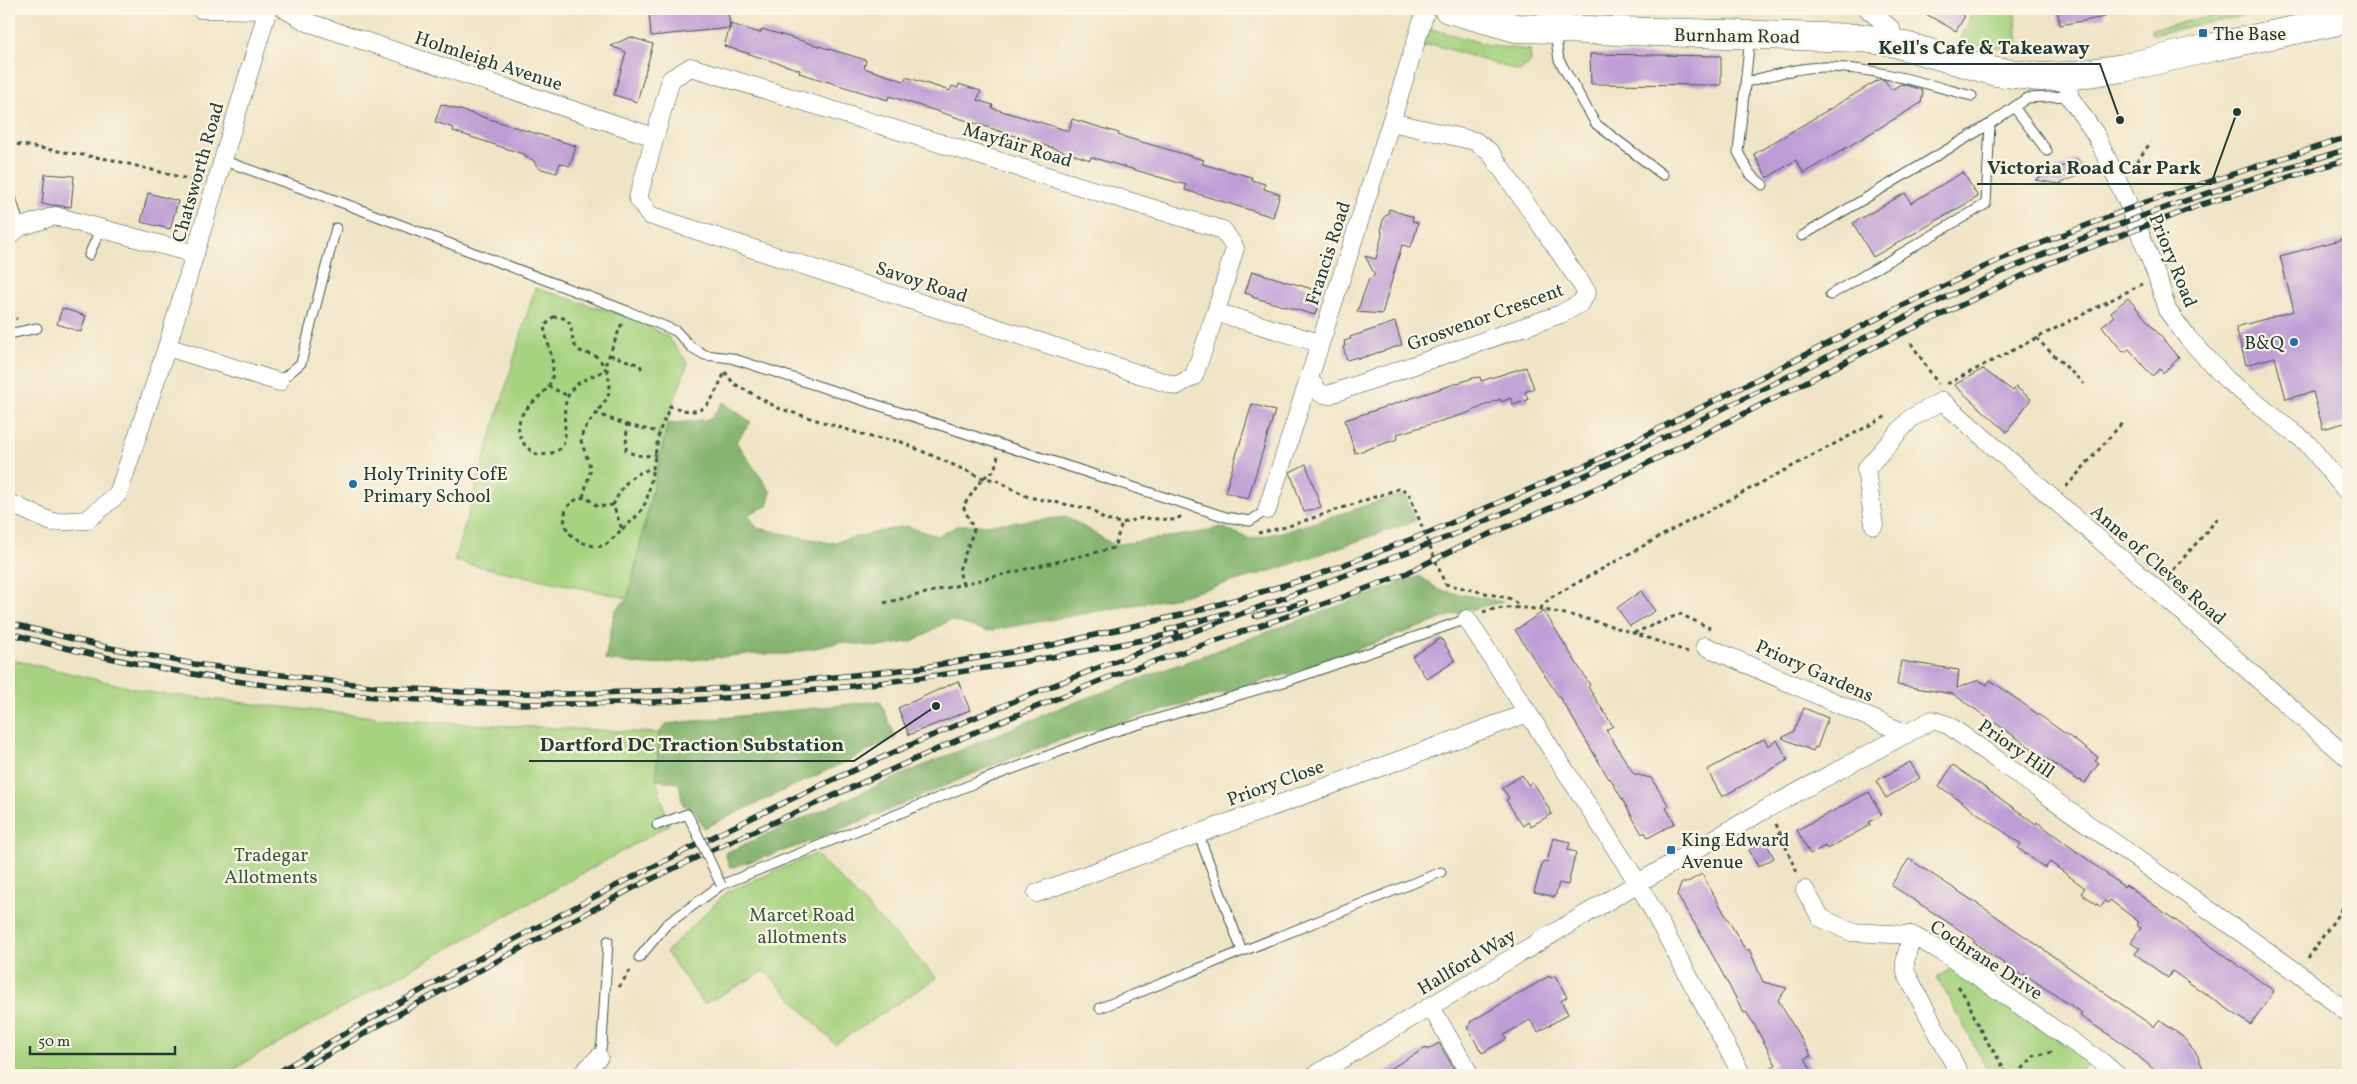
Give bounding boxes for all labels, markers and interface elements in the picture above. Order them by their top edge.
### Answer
place label: The Base [2213,22,2286,48]
street label: Burnham Road [1674,23,1800,51]
street label: Holmleigh Avenue [411,26,566,98]
marker: The Base [2197,27,2209,39]
callout: Kell's Cafe & Takeaway [1868,29,2100,64]
text: Kell's Cafe & Takeaway [1878,35,2090,63]
street label: Chatsworth Road [166,99,231,246]
street label: Mayfair Road [959,117,1075,175]
callout: Victoria Road Car Park [1977,149,2211,184]
text: Victoria Road Car Park [1987,155,2201,183]
street label: Francis Road [1300,198,1358,309]
street label: Priory Road [2142,210,2203,312]
street label: Savoy Road [872,256,971,310]
street label: Grosvenor Crescent [1404,277,1568,358]
place label: B&Q [2244,331,2285,357]
marker: B&Q [2288,336,2300,348]
place label: Holy Trinity CofE Primary School [363,462,508,510]
marker: Holy Trinity CofE Primary School [347,478,359,490]
street label: Anne of Cleves Road [2084,499,2231,632]
street label: Priory Gardens [1751,634,1877,709]
street label: Priory Hill [1972,714,2059,786]
callout: Dartford DC Traction Substation [529,726,854,761]
text: Dartford DC Traction Substation [540,732,844,760]
street label: Priory Close [1223,754,1328,813]
place label: King Edward Avenue [1681,828,1789,876]
park label: Tradegar Allotments [224,843,318,891]
marker: King Edward Avenue [1665,844,1677,856]
park label: Marcet Road allotments [749,903,855,951]
street label: Cochrane Drive [1924,914,2047,1007]
street label: Hallford Way [1413,923,1521,1002]
scale bar [30,1024,175,1056]
text: 50 m [38,1032,70,1053]

